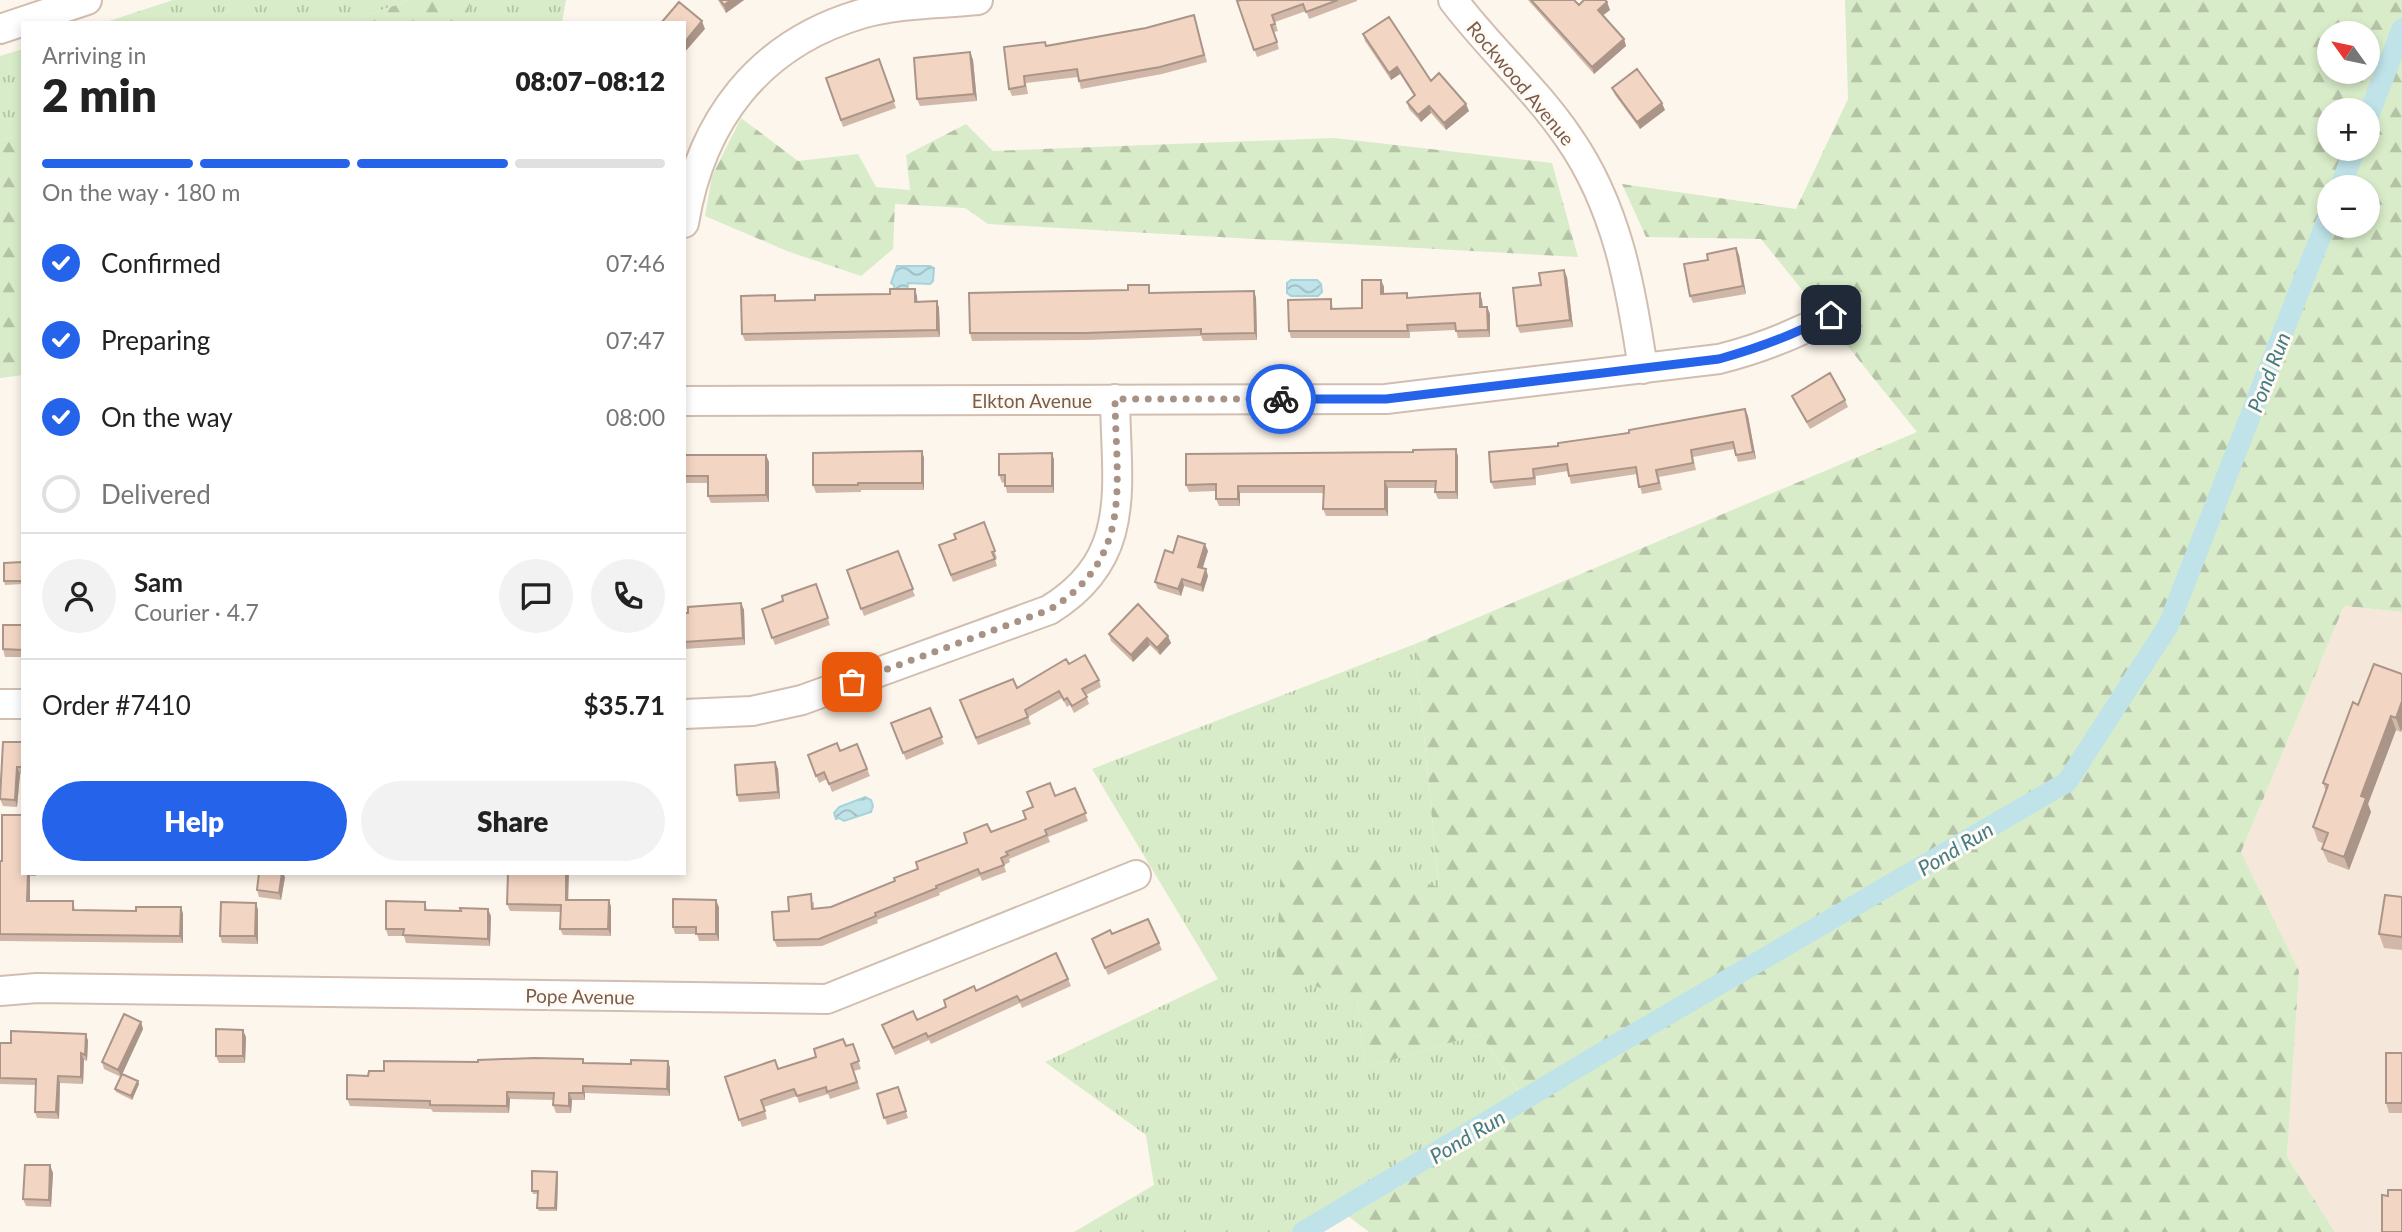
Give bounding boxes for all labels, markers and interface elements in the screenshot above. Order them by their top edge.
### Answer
street label: Rockwood Avenue [1462,16,1580,150]
north arrow [2317,21,2380,84]
map controls [2317,21,2380,238]
text: Arriving in [42,41,146,69]
text: 08:07–08:12 [515,65,665,97]
text: 2 min [42,67,157,122]
button: + [2317,98,2380,161]
button: − [2317,175,2380,238]
text: On the way · 180 m [42,178,241,206]
icon: check [42,244,80,282]
text: Confirmed [101,247,221,279]
text: 07:46 [606,249,665,277]
pin [1801,285,1861,345]
icon: home [1812,296,1850,334]
icon: check [42,321,80,359]
text: Preparing [101,324,210,356]
text: 07:47 [606,326,665,354]
water label: Pond Run [2241,329,2295,415]
courier [1246,364,1316,434]
icon: bike [1262,380,1300,418]
street label: Elkton Avenue [972,389,1092,412]
icon: check [42,398,80,436]
text: On the way [101,401,233,433]
text: 08:00 [606,403,665,431]
text: Delivered [101,478,211,510]
button: person [42,559,116,633]
button: chat [499,559,573,633]
button: phone [591,559,665,633]
text: Sam [134,566,183,598]
text: Courier · 4.7 [134,598,259,626]
pin [822,652,882,712]
icon: bag [833,663,871,701]
text: Order #7410 [42,689,191,721]
text: $35.71 [583,689,665,721]
button: Help [42,781,347,861]
button: Share [361,781,665,861]
water label: Pond Run [1913,816,1997,880]
street label: Pope Avenue [525,984,635,1008]
water label: Pond Run [1425,1104,1509,1168]

